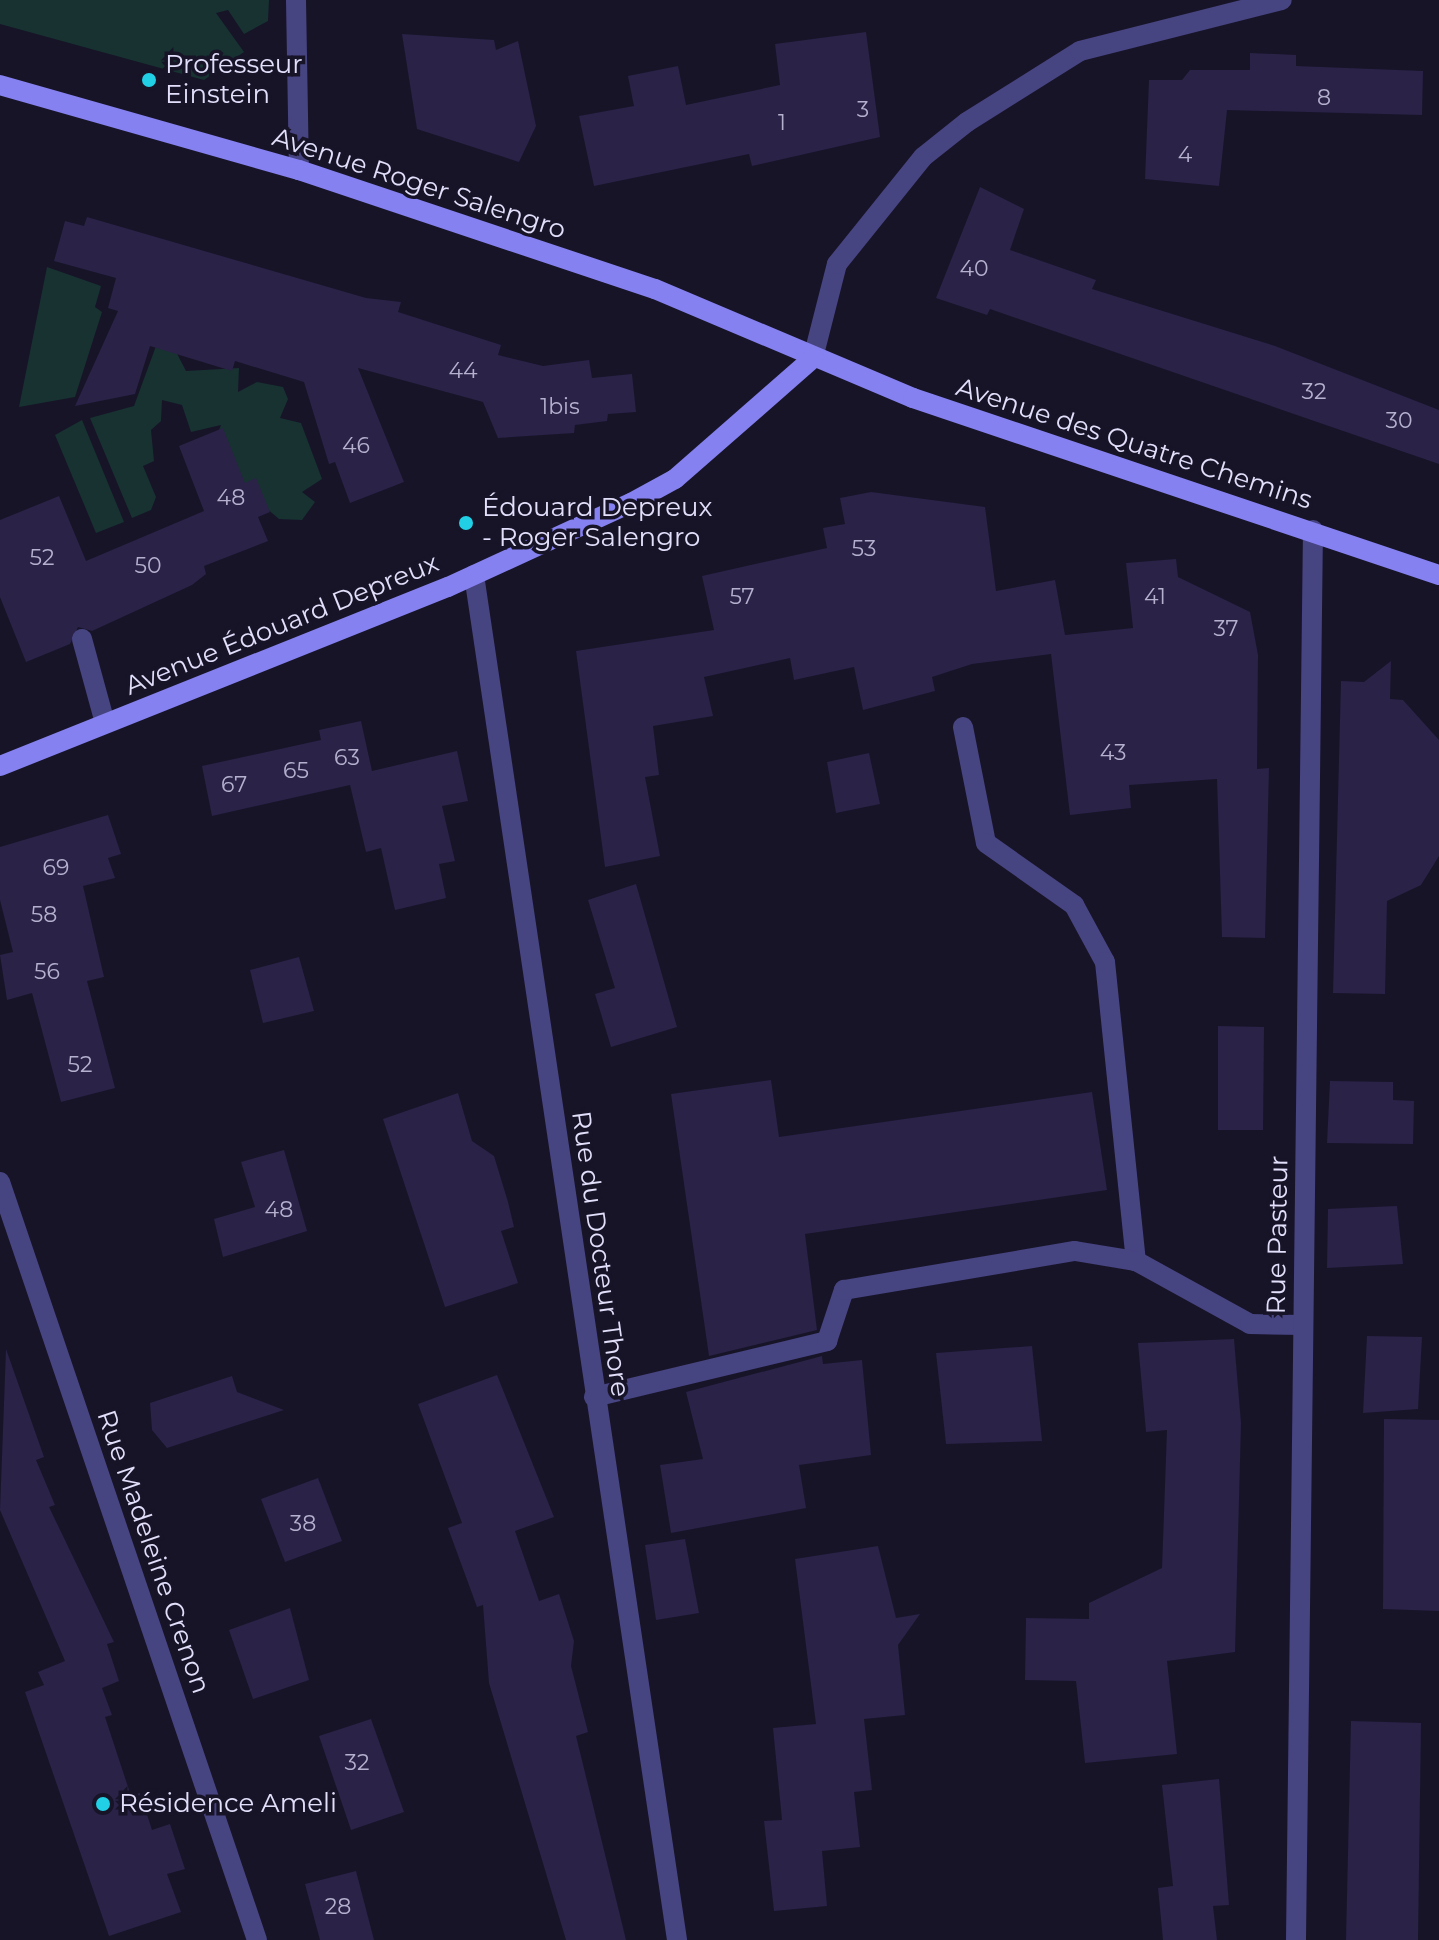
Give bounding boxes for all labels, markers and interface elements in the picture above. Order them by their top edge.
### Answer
place label: Professeur Einstein [165,49,303,110]
marker: Professeur Einstein [140,71,158,89]
house number: 8 [1317,85,1331,111]
house number: 3 [857,97,869,123]
house number: 1 [778,110,786,136]
street label: Avenue Roger Salengro [268,122,570,246]
house number: 4 [1178,142,1192,168]
house number: 40 [959,256,989,282]
house number: 44 [448,358,478,384]
street label: Avenue des Quatre Chemins [952,372,1316,516]
house number: 32 [1302,379,1326,405]
house number: 1bis [540,394,580,420]
house number: 30 [1386,408,1412,434]
house number: 46 [342,433,370,459]
house number: 48 [217,485,245,511]
place label: Édouard Depreux - Roger Salengro [482,492,712,554]
marker: Édouard Depreux - Roger Salengro [457,514,475,532]
house number: 53 [852,536,876,562]
house number: 52 [30,545,54,571]
street label: Avenue Édouard Depreux [121,548,443,702]
house number: 50 [134,553,162,579]
house number: 57 [729,584,755,610]
house number: 41 [1144,584,1166,610]
house number: 37 [1213,616,1239,642]
house number: 43 [1100,740,1126,766]
house number: 63 [334,745,360,771]
house number: 65 [283,758,309,784]
house number: 67 [221,772,247,798]
house number: 69 [43,855,69,881]
house number: 58 [31,902,57,928]
house number: 56 [34,959,60,985]
house number: 52 [68,1052,92,1078]
street label: Rue du Docteur Thore [564,1109,636,1399]
street label: Rue Pasteur [1261,1155,1295,1315]
house number: 48 [265,1197,293,1223]
street label: Rue Madeleine Crenon [90,1406,216,1698]
house number: 38 [290,1511,316,1537]
house number: 32 [345,1750,369,1776]
place label: Résidence Ameli [119,1788,337,1820]
marker: Résidence Ameli [94,1795,112,1813]
house number: 28 [325,1894,351,1920]

